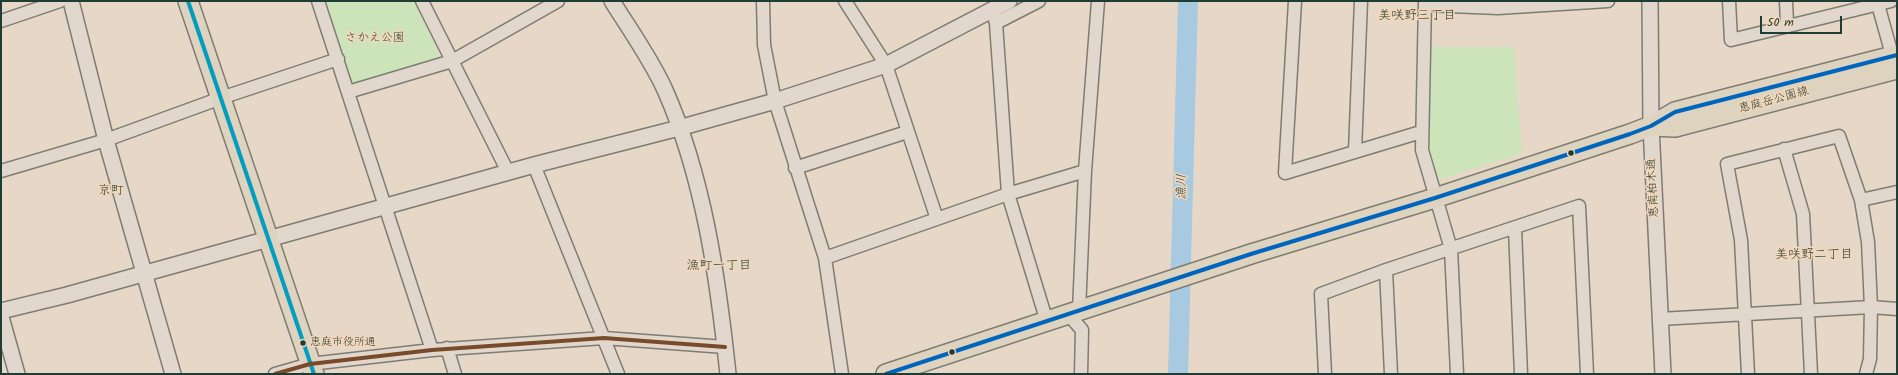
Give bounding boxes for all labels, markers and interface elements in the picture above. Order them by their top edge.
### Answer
scale bar [1762,8,1844,34]
district label: 美咲野三丁目 [1378,9,1456,25]
text: 50 m [1767,13,1794,32]
park label: さかえ公園 [345,32,405,46]
street label: 恵庭岳公園線 [1737,85,1811,117]
unlabelled marker [1566,148,1576,158]
street label: 恵南柏木通 [1645,158,1663,218]
water label: 漁川 [1175,174,1191,200]
district label: 京町 [98,184,124,200]
district label: 美咲野二丁目 [1775,248,1853,264]
district label: 漁町一丁目 [687,259,751,275]
place label: 恵庭市役所通 [310,336,376,350]
marker: 恵庭市役所通 [298,338,308,348]
unlabelled marker [947,347,957,357]

